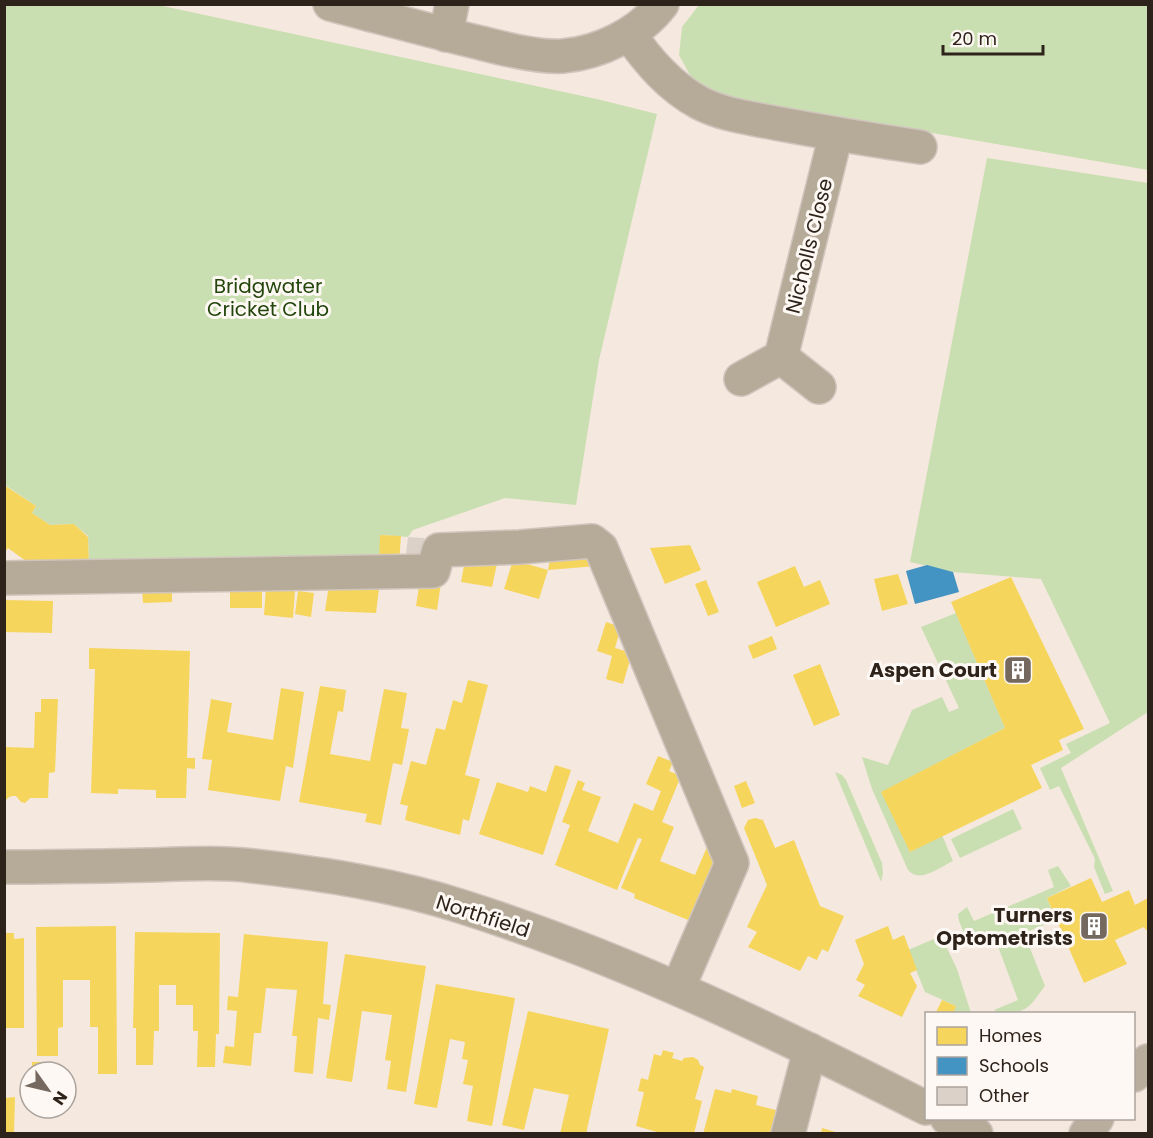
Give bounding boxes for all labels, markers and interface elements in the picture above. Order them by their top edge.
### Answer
scale bar [943,18,1044,56]
text: 20 m [952,26,997,51]
street label: Nicholls Close [779,175,839,317]
park label: Bridgwater Cricket Club [207,272,329,323]
building icon: Aspen Court [1002,654,1034,686]
place label: Aspen Court [869,656,997,684]
street label: Northfield [433,888,533,944]
place label: Turners Optometrists [936,901,1073,952]
building icon: Turners Optometrists [1078,910,1110,942]
legend [925,1012,1135,1120]
text: Homes [979,1023,1042,1048]
text: Schools [979,1053,1049,1078]
north arrow [18,1060,78,1120]
text: Other [979,1083,1029,1108]
text: N [47,1087,73,1110]

